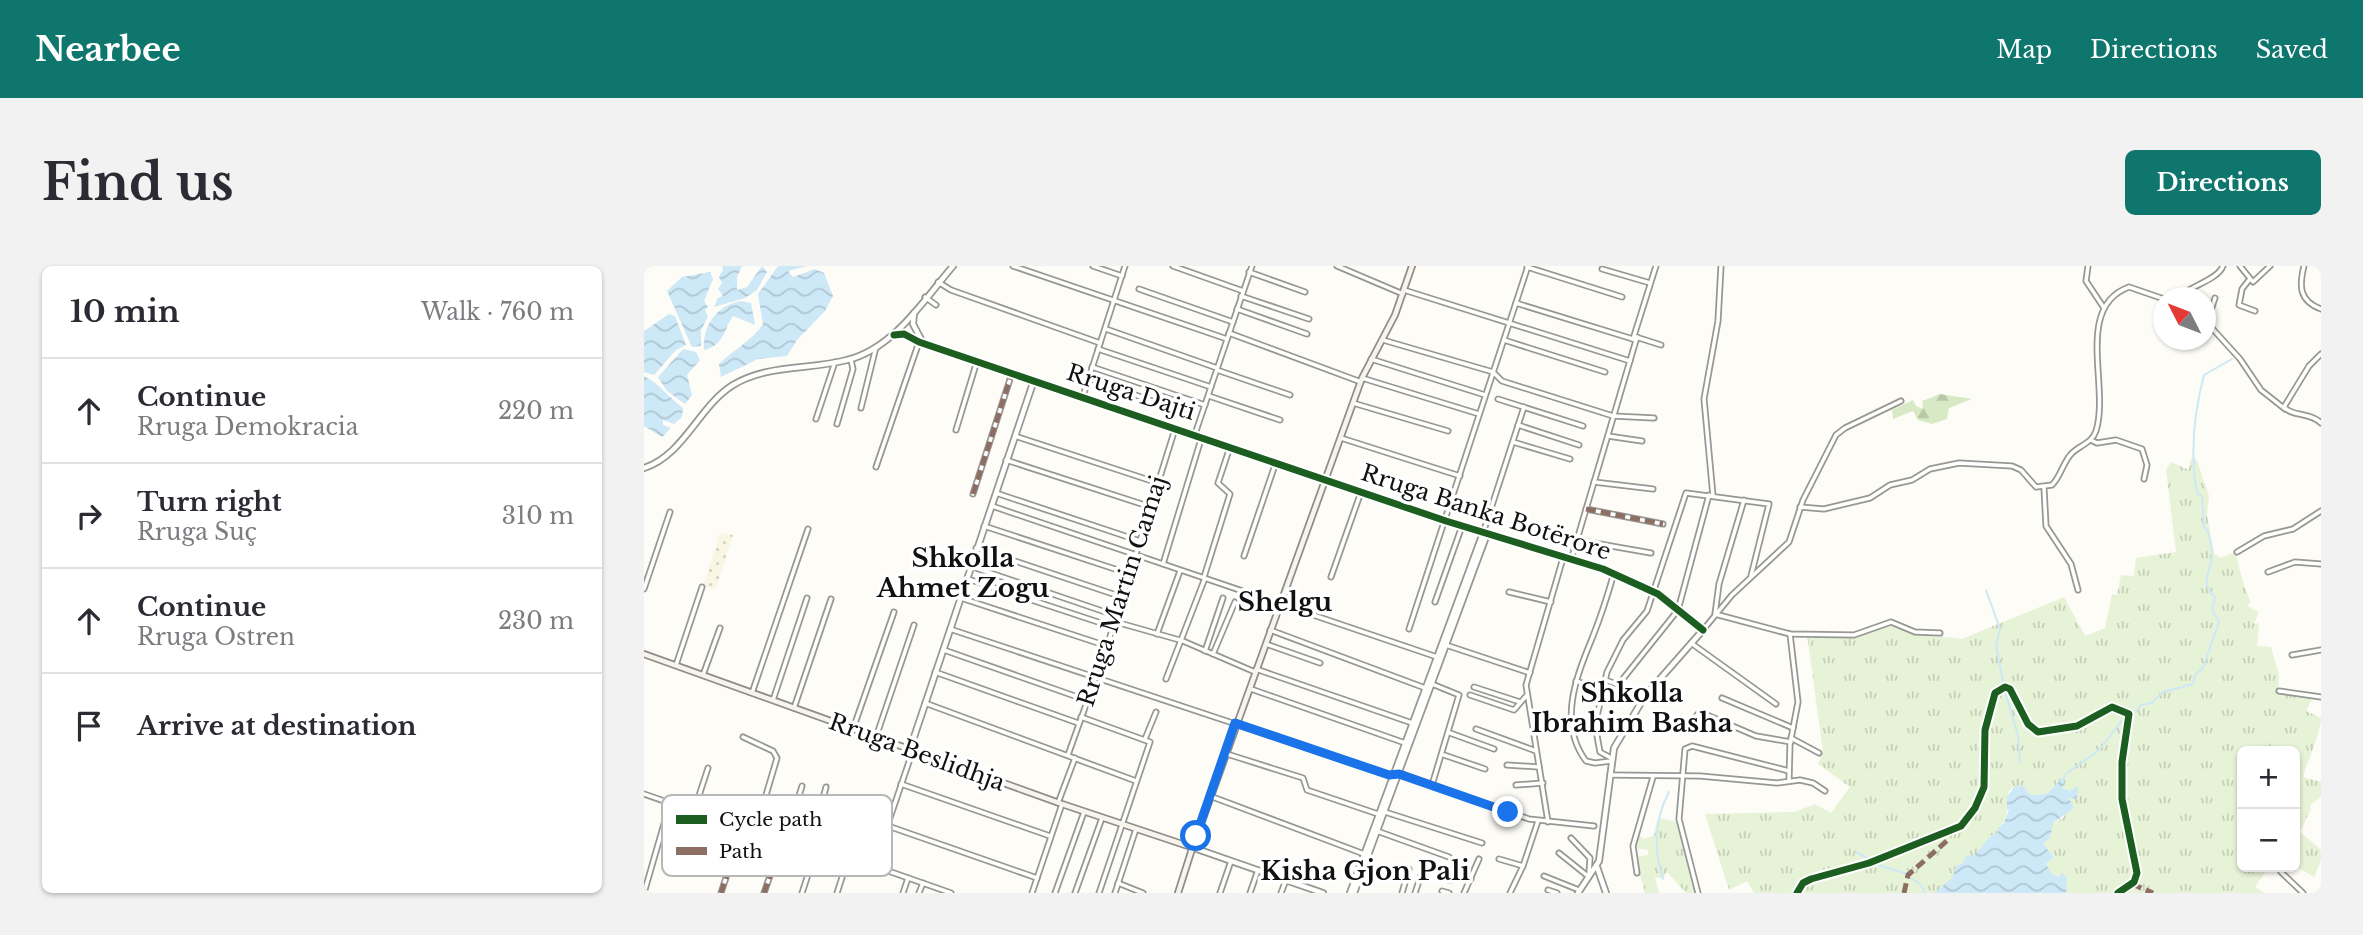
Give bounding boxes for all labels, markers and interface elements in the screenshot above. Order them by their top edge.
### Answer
text: Nearbee [35,29,181,70]
text: Map [1996,35,2052,64]
text: Directions [2090,35,2218,64]
text: Saved [2256,35,2328,64]
button: Directions [2125,150,2321,215]
text: Find us [42,152,234,213]
north arrow [2153,287,2216,350]
text: 10 min [70,293,180,330]
text: Walk · 760 m [421,298,574,326]
street label: Rruga Dajti [1063,358,1199,426]
text: Continue [137,381,266,413]
icon: ahead [70,392,108,430]
text: 220 m [498,397,574,425]
text: Rruga Demokracia [137,413,358,441]
street label: Rruga Banka Botërore [1358,458,1614,566]
street label: Rruga Martin Camaj [1071,472,1173,710]
text: Turn right [137,486,282,518]
icon: right [70,497,108,535]
text: 310 m [502,502,574,530]
text: Rruga Suç [137,518,257,546]
district label: Shkolla Ahmet Zogu [876,542,1050,604]
district label: Shelgu [1238,586,1333,618]
text: Continue [137,591,266,623]
icon: ahead [70,602,108,640]
text: 230 m [498,607,574,635]
text: Rruga Ostren [137,623,295,651]
district label: Shkolla Ibrahim Basha [1531,677,1733,739]
icon: arrive [70,707,108,745]
street label: Rruga Beslidhja [825,707,1009,797]
text: Arrive at destination [137,710,417,742]
map controls [2237,746,2300,872]
button: + [2237,746,2300,809]
legend [662,795,892,876]
route end [1492,796,1523,827]
text: Cycle path [719,808,822,831]
button: − [2237,809,2300,872]
route start [1180,820,1211,851]
text: Path [719,840,763,863]
district label: Kisha Gjon Pali [1260,855,1470,887]

